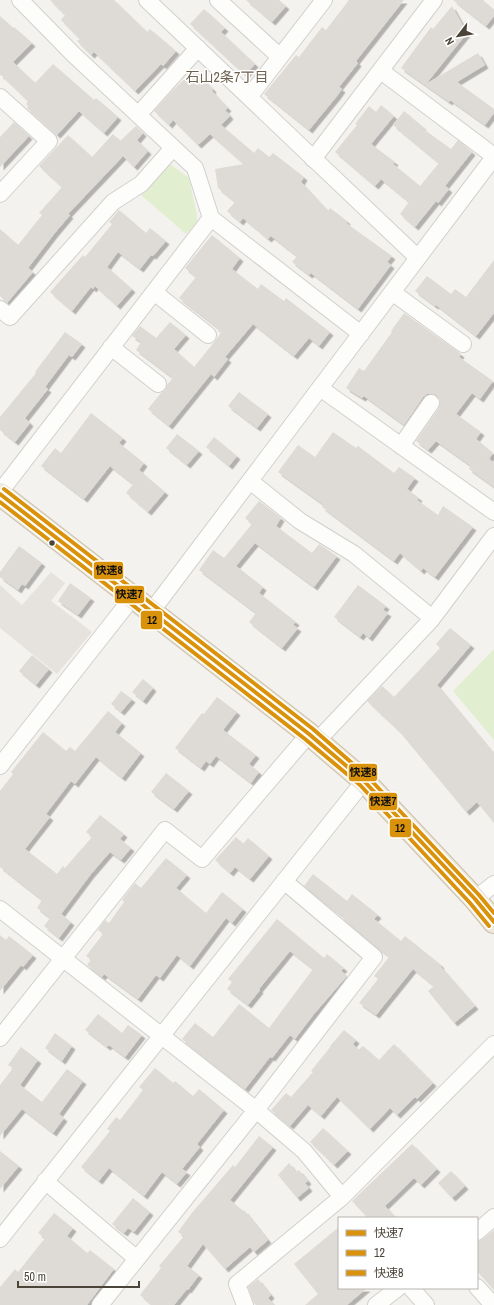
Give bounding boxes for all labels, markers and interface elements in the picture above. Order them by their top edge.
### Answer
north arrow [438,16,478,56]
text: N [442,35,457,48]
district label: 石山2条7丁目 [186,68,268,86]
unlabelled marker [47,538,57,548]
line badge: 快速8 [93,561,124,580]
text: 快速8 [95,563,123,577]
line badge: 快速7 [114,585,145,604]
text: 快速7 [115,587,143,601]
line badge: 12 [140,610,163,630]
text: 12 [147,613,157,627]
line badge: 快速8 [348,763,378,782]
text: 快速8 [349,765,377,779]
line badge: 快速7 [368,792,398,811]
text: 快速7 [369,794,397,808]
line badge: 12 [389,818,412,838]
text: 12 [395,821,405,835]
legend [338,1217,478,1289]
text: 快速7 [374,1225,404,1241]
text: 12 [374,1245,385,1261]
scale bar [18,1263,139,1289]
text: 快速8 [374,1265,403,1281]
text: 50 m [24,1269,46,1285]

